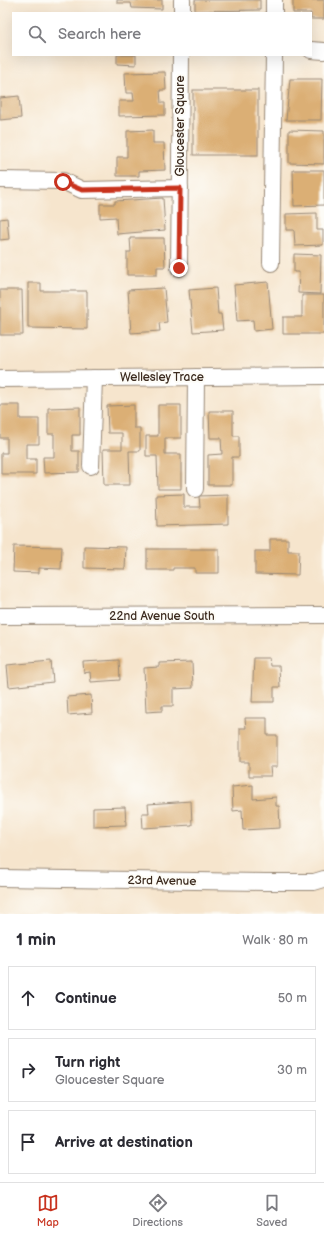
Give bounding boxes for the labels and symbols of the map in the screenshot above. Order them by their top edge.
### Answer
street label: Gloucester Square [173,75,188,177]
route start [54,173,72,191]
route end [170,259,188,277]
street label: Wellesley Trace [120,370,204,385]
street label: 22nd Avenue South [109,609,215,624]
street label: 23rd Avenue [128,873,196,889]

